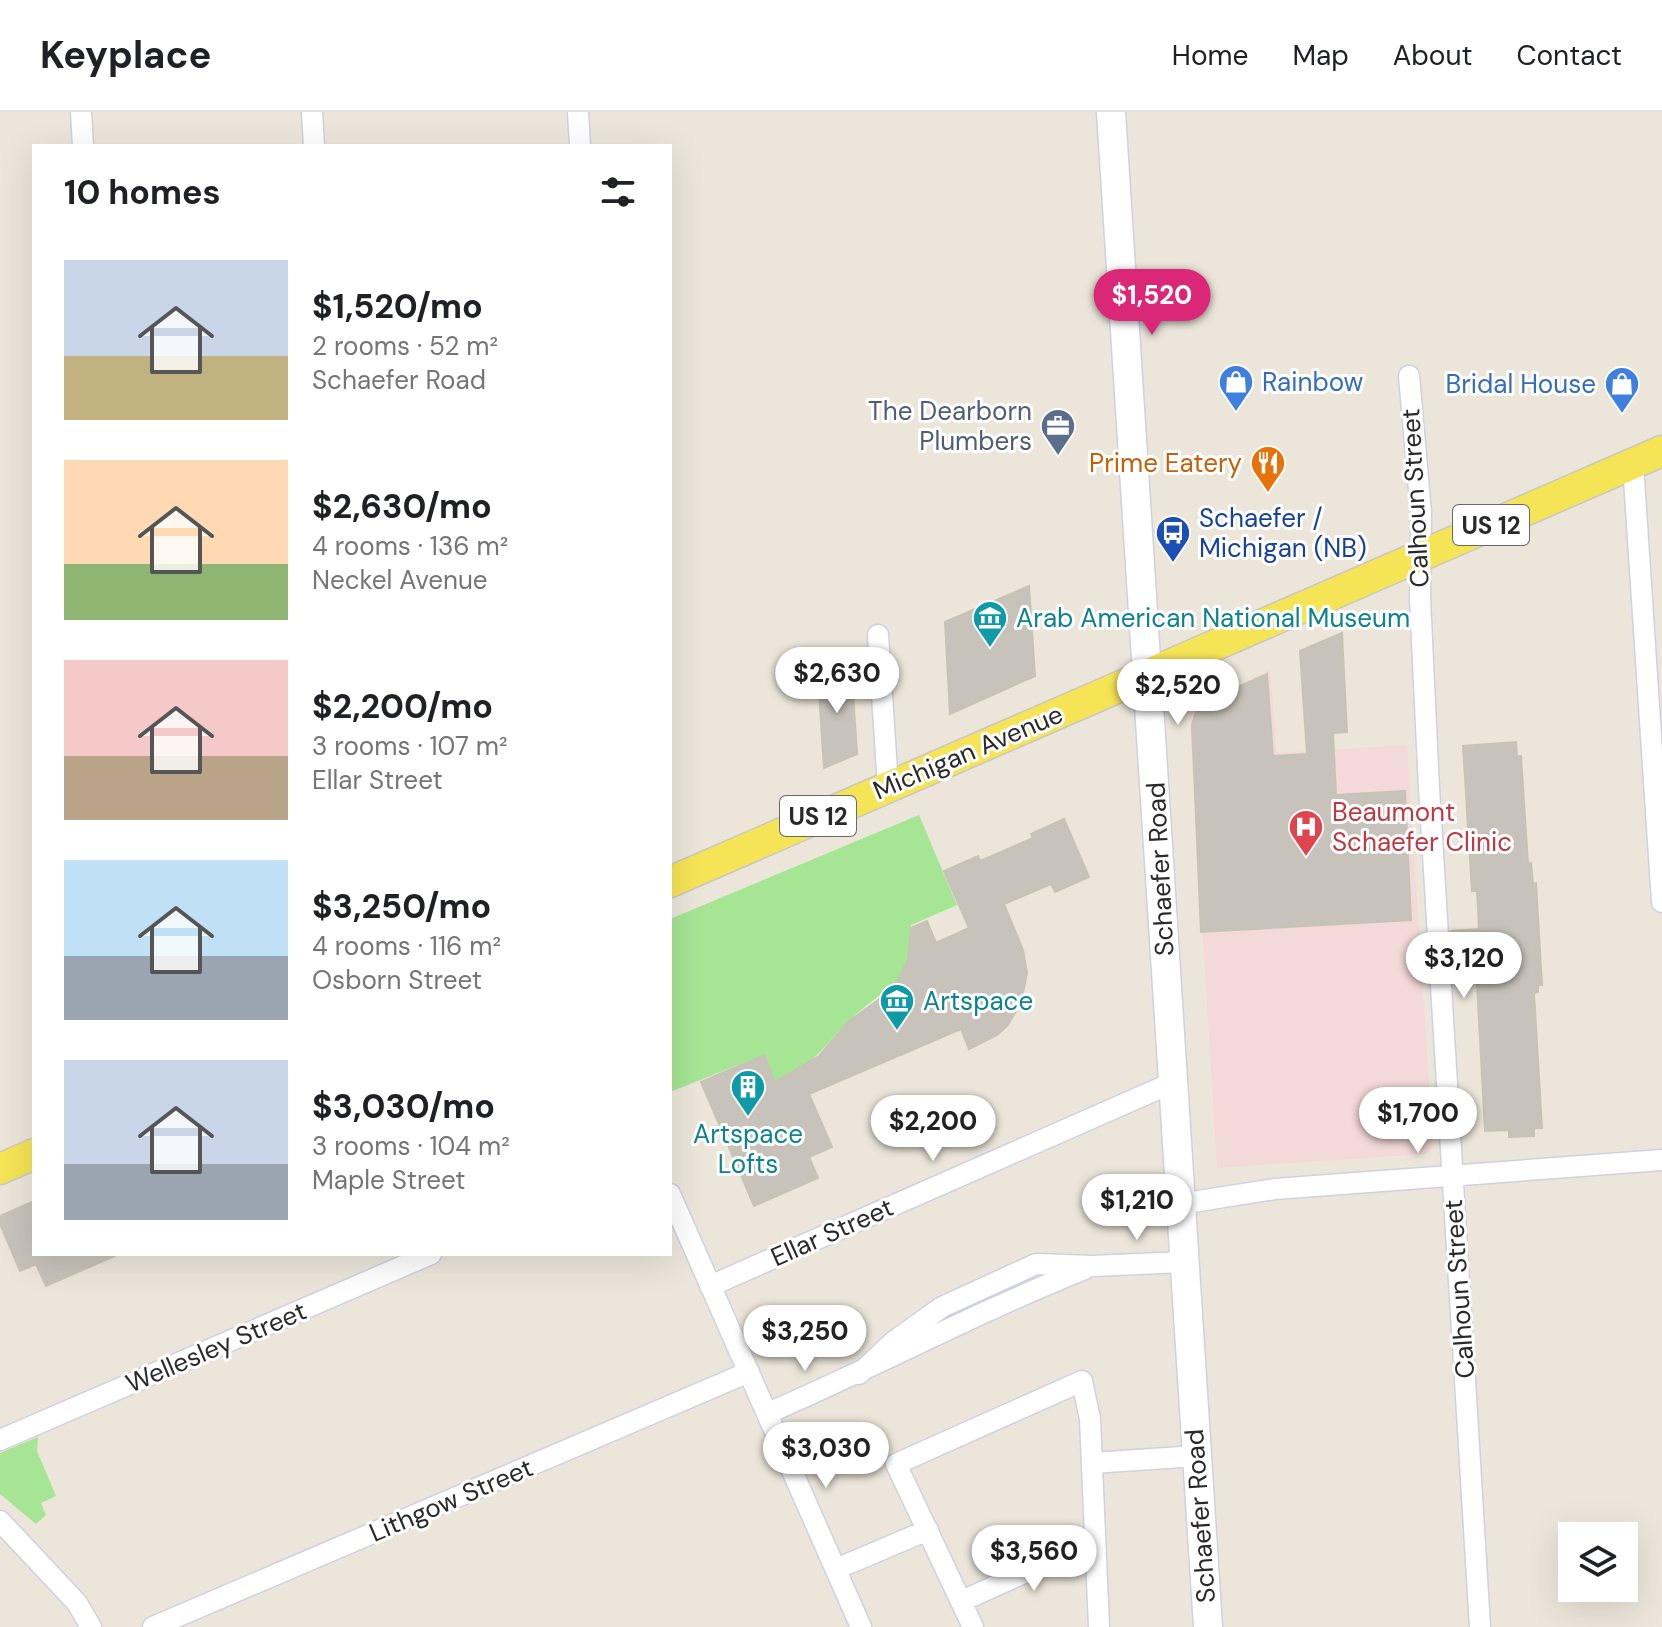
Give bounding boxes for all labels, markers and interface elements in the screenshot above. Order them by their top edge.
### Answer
text: Keyplace [40,30,211,80]
text: Home [1172,37,1248,74]
text: Map [1292,37,1349,74]
text: About [1393,37,1472,74]
text: Contact [1516,37,1622,74]
text: 10 homes [64,170,221,215]
icon: filters [596,170,640,214]
pin: $1,520 [1087,269,1217,337]
text: $1,520 [1112,278,1192,312]
text: $1,520/mo [312,284,483,329]
icon: home [128,292,224,388]
text: 2 rooms · 52 m² [312,329,498,363]
text: Schaefer Road [312,363,486,397]
shop icon: Rainbow [1217,363,1255,413]
place label: Rainbow [1262,365,1364,399]
shop icon: Bridal House [1603,365,1641,415]
place label: Bridal House [1445,367,1596,401]
place label: The Dearborn Plumbers [868,394,1032,458]
office icon: The Dearborn Plumbers [1039,407,1077,457]
street label: Calhoun Street [1393,408,1437,588]
restaurant icon: Prime Eatery [1249,444,1287,494]
place label: Prime Eatery [1089,446,1242,480]
text: $2,630/mo [312,484,492,529]
icon: home [128,492,224,588]
place label: Schaefer / Michigan (NB) [1199,501,1367,565]
road number: US 12 [1453,505,1529,545]
bus stop icon: Schaefer / Michigan (NB) [1154,514,1192,564]
text: 4 rooms · 136 m² [312,529,508,563]
text: Neckel Avenue [312,563,488,597]
museum icon: Arab American National Museum [971,599,1009,649]
place label: Arab American National Museum [1016,601,1410,635]
pin: $2,630 [772,647,902,715]
text: $2,630 [793,656,881,690]
pin: $2,520 [1113,659,1243,727]
text: $2,520 [1135,668,1221,702]
text: $2,200/mo [312,684,493,729]
icon: home [128,692,224,788]
street label: Michigan Avenue [868,697,1068,807]
text: 3 rooms · 107 m² [312,729,508,763]
text: Ellar Street [312,763,443,797]
street label: Schaefer Road [1138,781,1182,957]
place label: Beaumont Schaefer Clinic [1332,795,1512,859]
road number: US 12 [780,796,856,836]
hospital icon: Beaumont Schaefer Clinic [1287,808,1325,858]
text: $3,250/mo [312,884,491,929]
icon: home [128,892,224,988]
text: 4 rooms · 116 m² [312,929,501,963]
pin: $3,120 [1399,932,1529,1000]
text: $3,120 [1424,941,1504,975]
text: Osborn Street [312,963,482,997]
museum icon: Artspace [878,982,916,1032]
place label: Artspace [923,984,1033,1018]
building icon: Artspace Lofts [729,1068,767,1118]
text: $3,030/mo [312,1084,495,1129]
pin: $1,700 [1353,1087,1483,1155]
icon: home [128,1092,224,1188]
pin: $2,200 [868,1095,998,1163]
text: $1,700 [1377,1096,1459,1130]
text: $2,200 [889,1104,977,1138]
place label: Artspace Lofts [693,1117,803,1181]
text: 3 rooms · 104 m² [312,1129,510,1163]
text: Maple Street [312,1163,465,1197]
pin: $1,210 [1072,1174,1202,1242]
text: $1,210 [1100,1183,1174,1217]
street label: Ellar Street [765,1190,899,1274]
street label: Calhoun Street [1436,1198,1482,1380]
street label: Wellesley Street [120,1294,312,1400]
pin: $3,250 [740,1305,870,1373]
text: $3,250 [761,1314,849,1348]
pin: $3,030 [761,1422,891,1490]
street label: Schaefer Road [1177,1428,1223,1604]
text: $3,030 [781,1431,871,1465]
street label: Lithgow Street [364,1450,538,1550]
map controls [1558,1522,1638,1602]
button: layers [1558,1522,1638,1602]
pin: $3,560 [969,1525,1099,1593]
text: $3,560 [990,1534,1078,1568]

